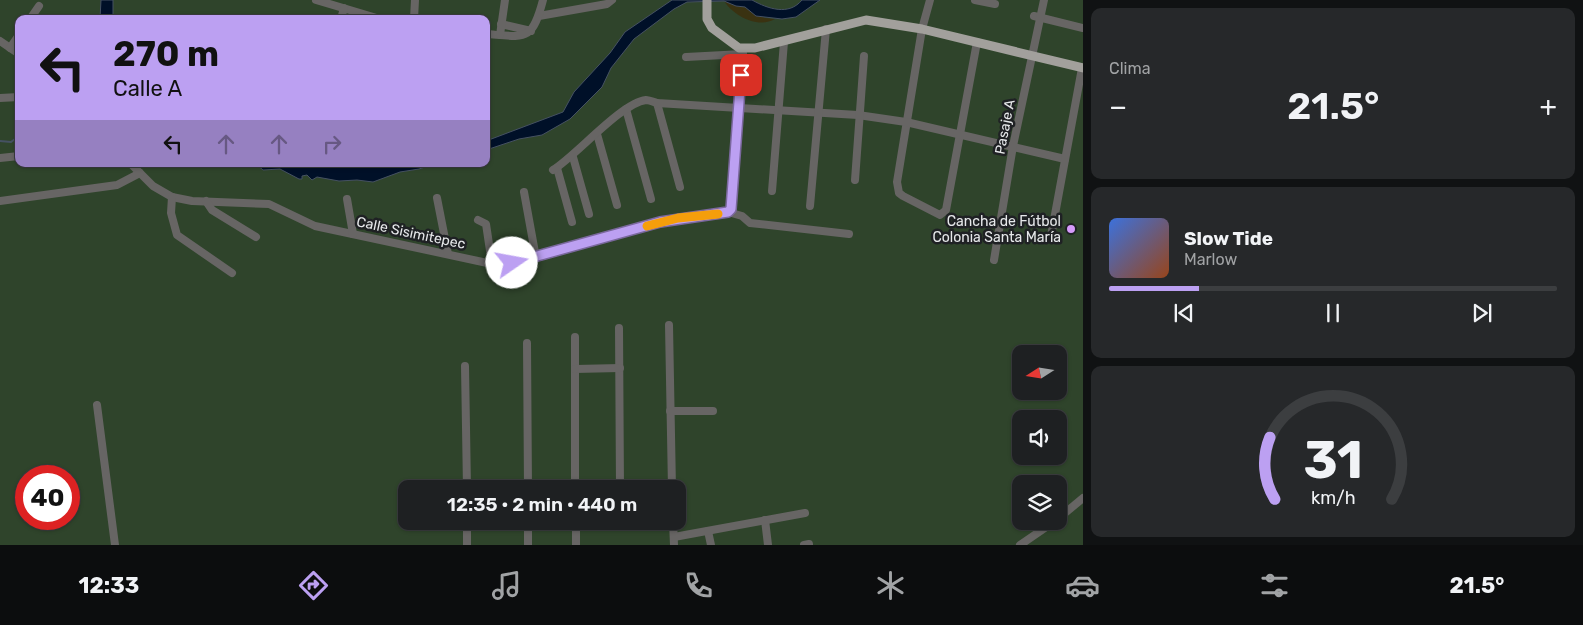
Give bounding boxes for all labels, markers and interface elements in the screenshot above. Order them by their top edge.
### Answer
text: 270 m [113,33,219,75]
icon: left [30,35,95,100]
pin [720,54,762,96]
text: Clima [1109,59,1150,78]
icon: arrive [727,61,755,89]
text: Calle A [113,75,182,102]
text: 21.5° [1287,83,1379,129]
text: − [1109,90,1127,123]
text: + [1540,90,1557,123]
street label: Pasaje A [991,98,1019,156]
icon: left [159,130,187,158]
icon: ahead [212,130,240,158]
icon: ahead [265,130,293,158]
icon: right [318,130,346,158]
street label: Calle Sisimitepec [355,213,467,253]
place label: Cancha de Fútbol Colonia Santa María [932,213,1061,246]
marker: Cancha de Fútbol Colonia Santa María [1065,223,1077,235]
text: Slow Tide [1184,227,1273,250]
position arrow [485,236,537,288]
text: Marlow [1184,250,1237,269]
icon: previous [1170,299,1198,327]
icon: pause [1319,299,1347,327]
icon: next [1468,299,1496,327]
north arrow [1012,345,1068,400]
map controls [1012,345,1067,530]
button: sound [1012,410,1067,465]
text: 31 [1303,429,1363,491]
speed limit sign: 40 [15,465,80,530]
button: layers [1012,475,1067,530]
text: km/h [1311,487,1355,508]
text: 12:35 · 2 min · 440 m [447,493,637,516]
icon: directions [296,568,331,603]
icon: music [489,568,524,603]
icon: phone [681,568,716,603]
icon: climate [873,568,908,603]
icon: car [1065,568,1100,603]
icon: filters [1257,568,1292,603]
text: 12:33 [79,572,139,599]
text: 21.5° [1450,572,1504,599]

